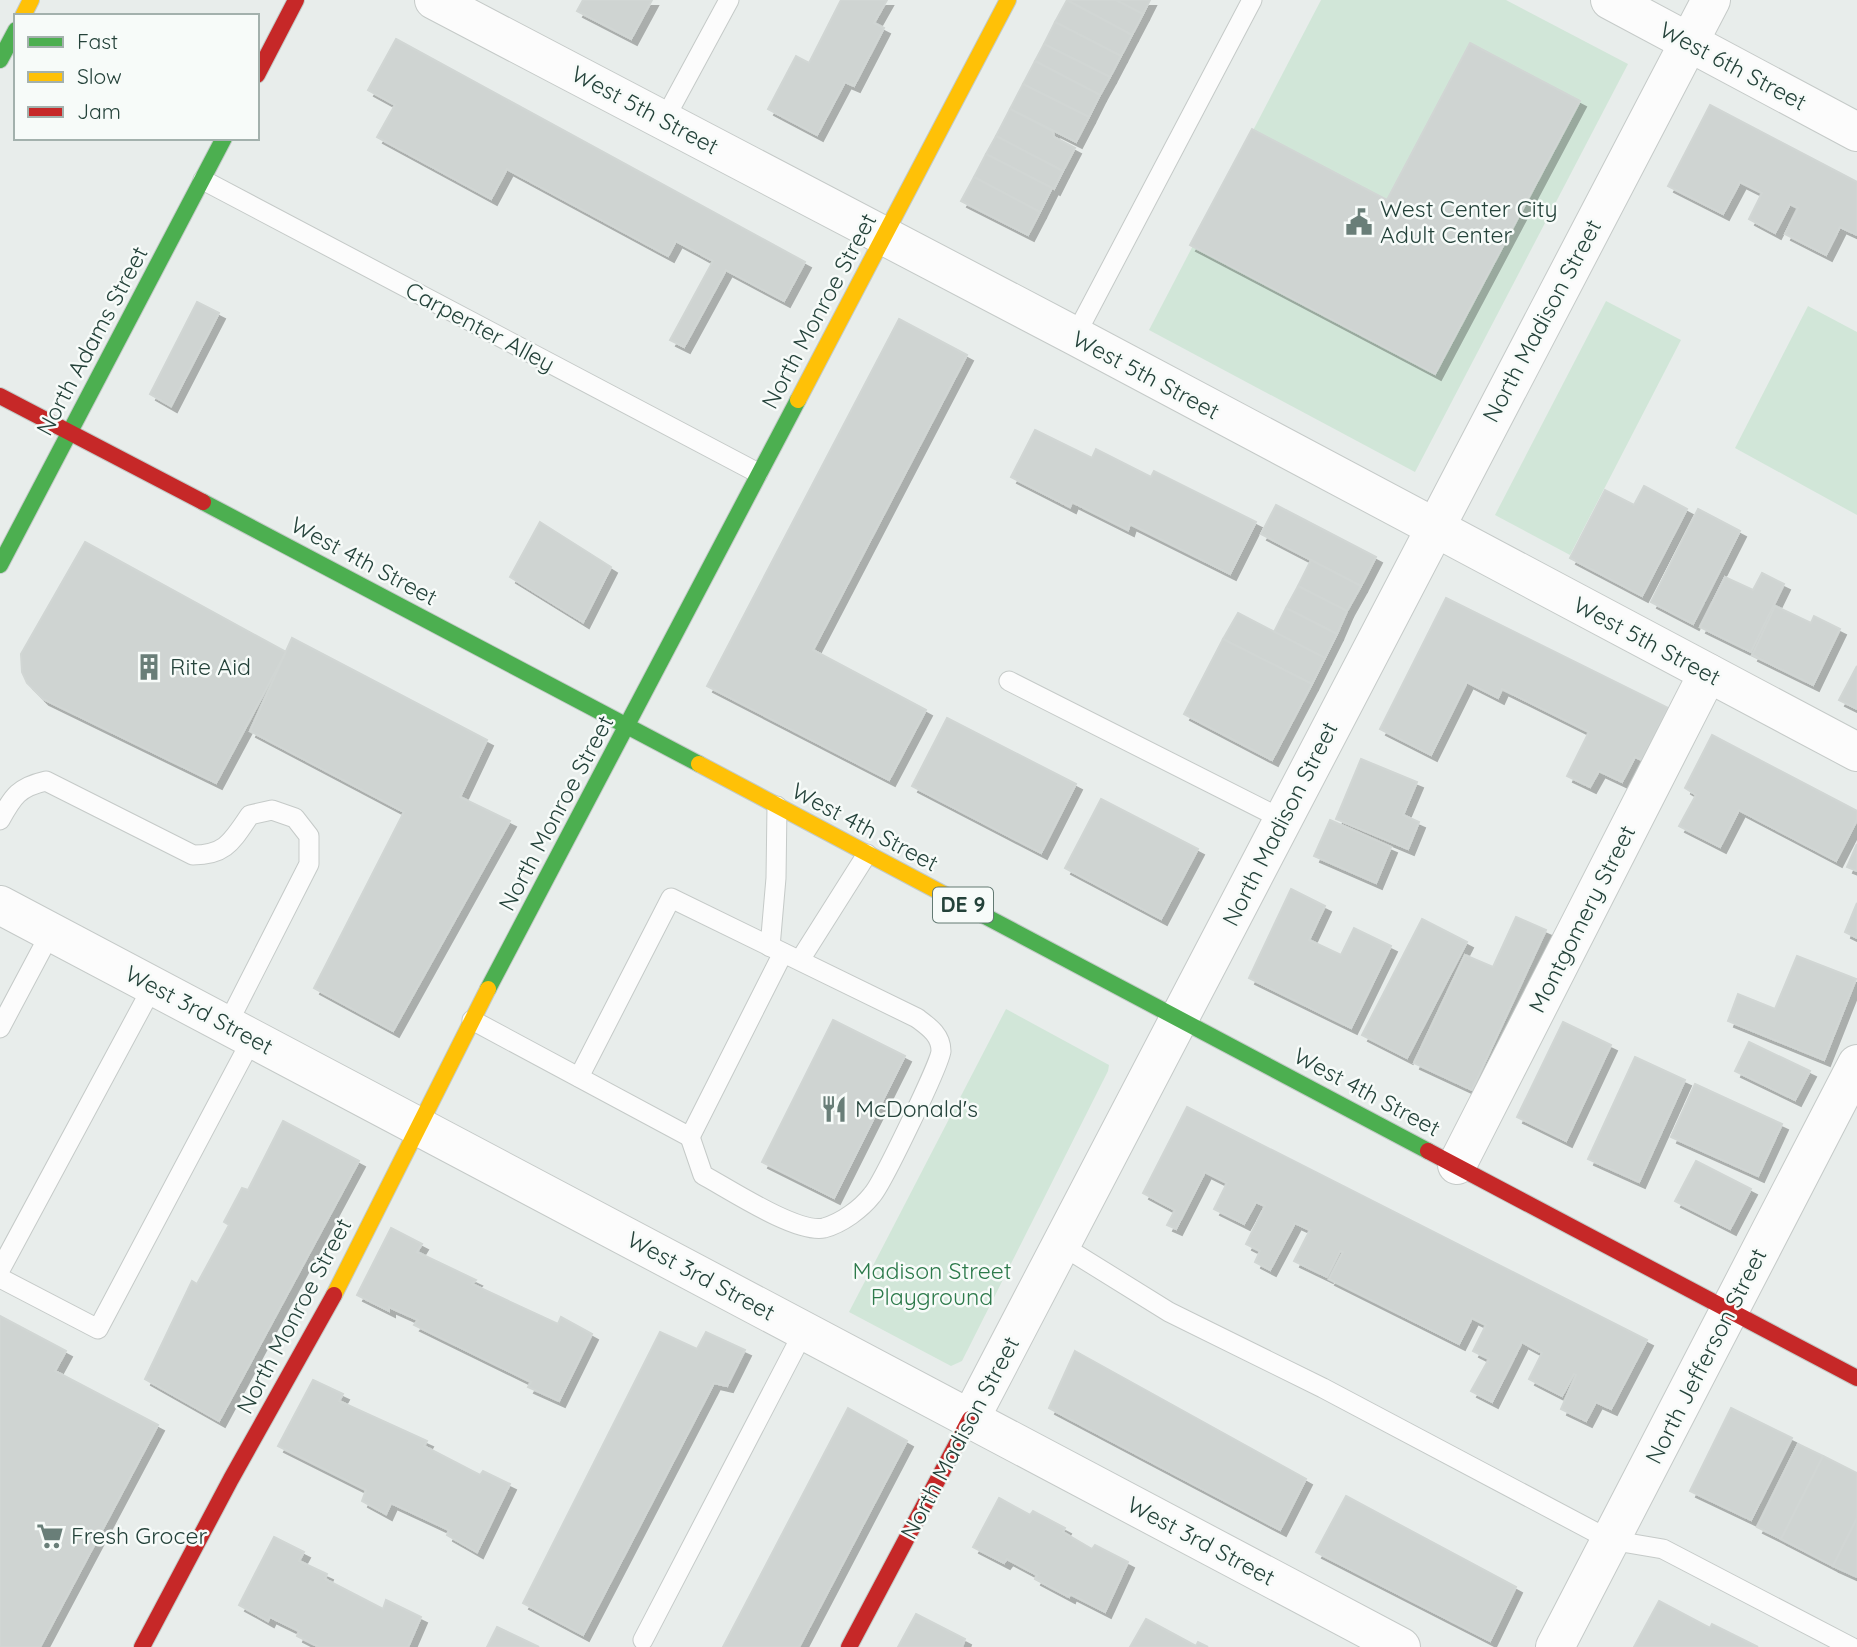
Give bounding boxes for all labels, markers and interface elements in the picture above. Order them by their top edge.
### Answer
legend [14,14,259,140]
street label: West 6th Street [1655,15,1812,117]
text: Fast [77,28,118,54]
street label: West 5th Street [567,59,724,161]
text: Slow [77,63,122,89]
text: Jam [77,98,121,124]
place label: West Center City Adult Center [1380,194,1558,249]
public building icon: West Center City Adult Center [1344,207,1374,237]
street label: North Monroe Street [755,208,882,413]
street label: North Madison Street [1476,214,1607,427]
street label: North Adams Street [29,241,154,440]
street label: Carpenter Alley [401,275,560,378]
street label: West 5th Street [1068,324,1225,426]
street label: West 4th Street [286,510,443,611]
street label: West 5th Street [1569,590,1726,692]
building icon: Rite Aid [134,652,164,682]
place label: Rite Aid [170,652,251,681]
street label: North Monroe Street [492,710,619,915]
street label: North Madison Street [1215,717,1344,931]
street label: West 4th Street [787,776,944,877]
street label: Montgomery Street [1522,820,1641,1017]
road number: DE 9 [933,888,993,922]
street label: West 3rd Street [120,958,278,1061]
street label: West 4th Street [1289,1041,1446,1142]
restaurant icon: McDonald's [819,1094,849,1124]
place label: McDonald's [855,1094,978,1123]
street label: North Monroe Street [230,1213,357,1418]
street label: West 3rd Street [622,1224,780,1327]
street label: North Jefferson Street [1639,1243,1773,1469]
park label: Madison Street Playground [853,1256,1012,1311]
street label: North Madison Street [894,1331,1025,1544]
street label: West 3rd Street [1122,1489,1280,1592]
supermarket icon: Fresh Grocer [35,1521,65,1551]
place label: Fresh Grocer [71,1521,207,1550]

